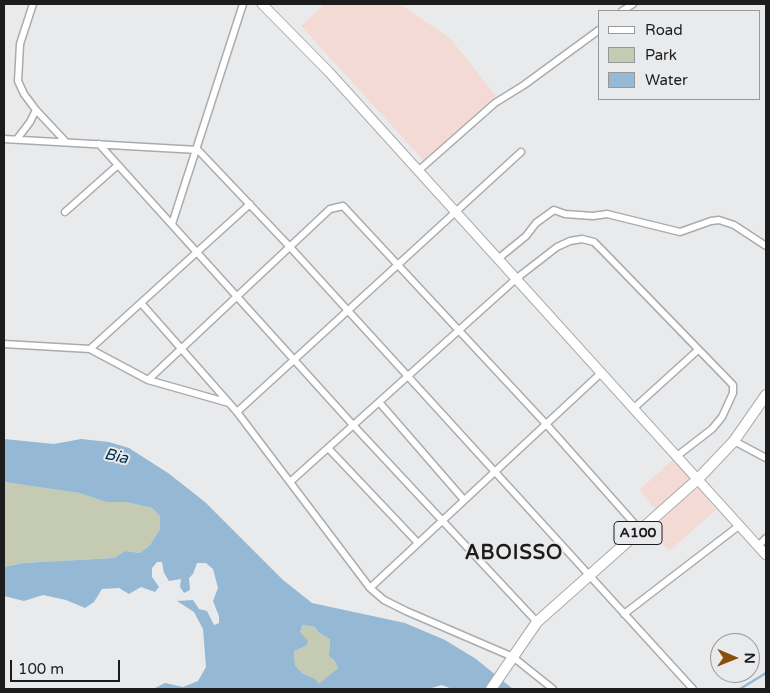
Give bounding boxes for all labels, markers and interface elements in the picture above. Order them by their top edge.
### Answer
legend [598,10,760,100]
text: Road [645,21,683,39]
text: Park [645,46,677,64]
text: Water [645,71,688,89]
water label: Bia [102,445,130,469]
road number: A100 [614,522,662,544]
district label: ABOISSO [464,542,564,566]
north arrow [710,633,760,683]
scale bar [12,650,122,682]
text: N [741,652,758,664]
text: 100 m [18,660,64,678]

